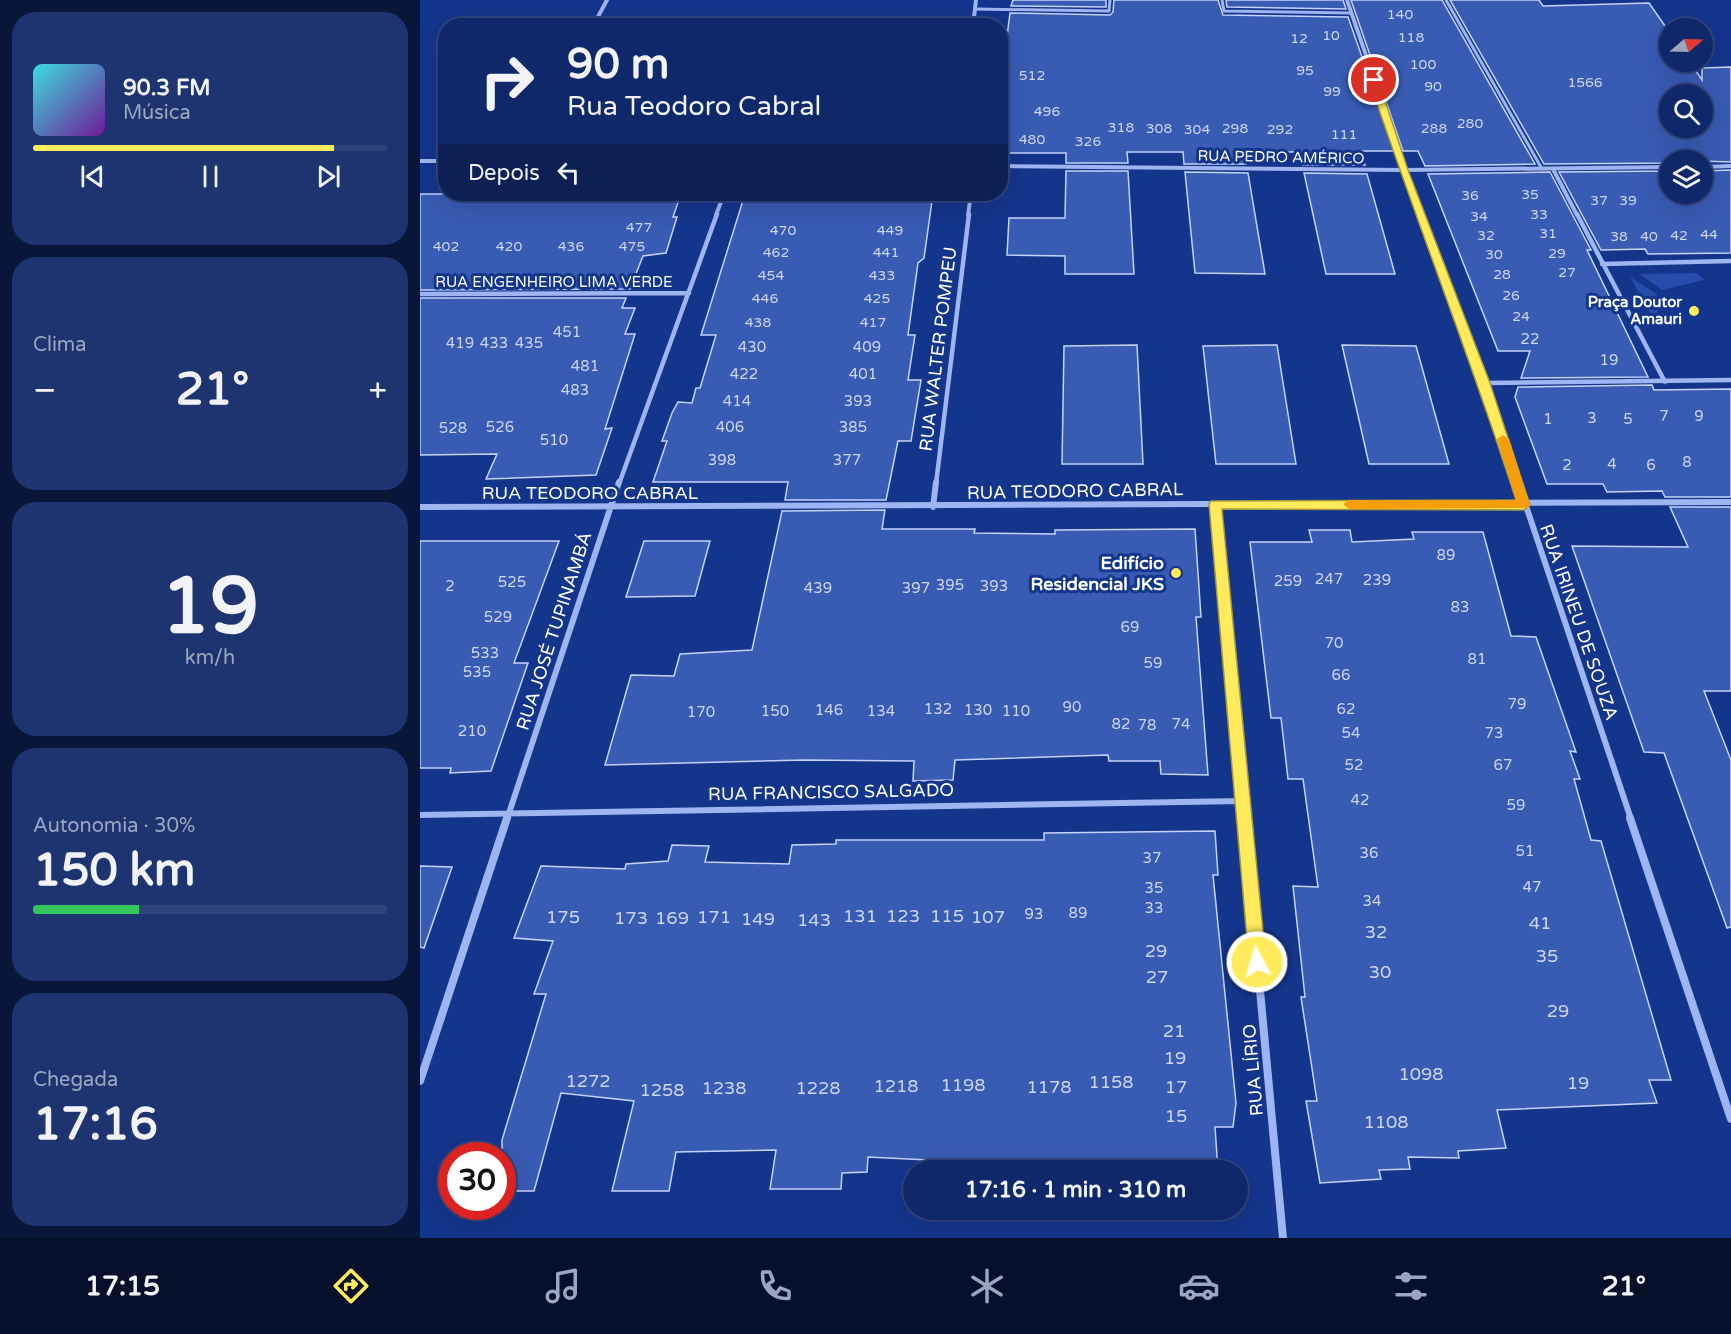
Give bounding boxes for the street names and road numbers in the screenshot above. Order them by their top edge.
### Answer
street label: RUA PEDRO AMÉRICO [1197,147,1365,167]
street label: RUA WALTER POMPEU [915,245,961,453]
street label: RUA ENGENHEIRO LIMA VERDE [435,273,673,291]
street label: RUA TEODORO CABRAL [967,478,1184,504]
street label: RUA TEODORO CABRAL [482,482,699,504]
street label: RUA IRINEU DE SOUZA [1535,521,1623,723]
street label: RUA JOSÉ TUPINAMBÁ [511,529,597,733]
street label: RUA FRANCISCO SALGADO [708,779,954,805]
street label: RUA LÍRIO [1238,1023,1268,1117]

